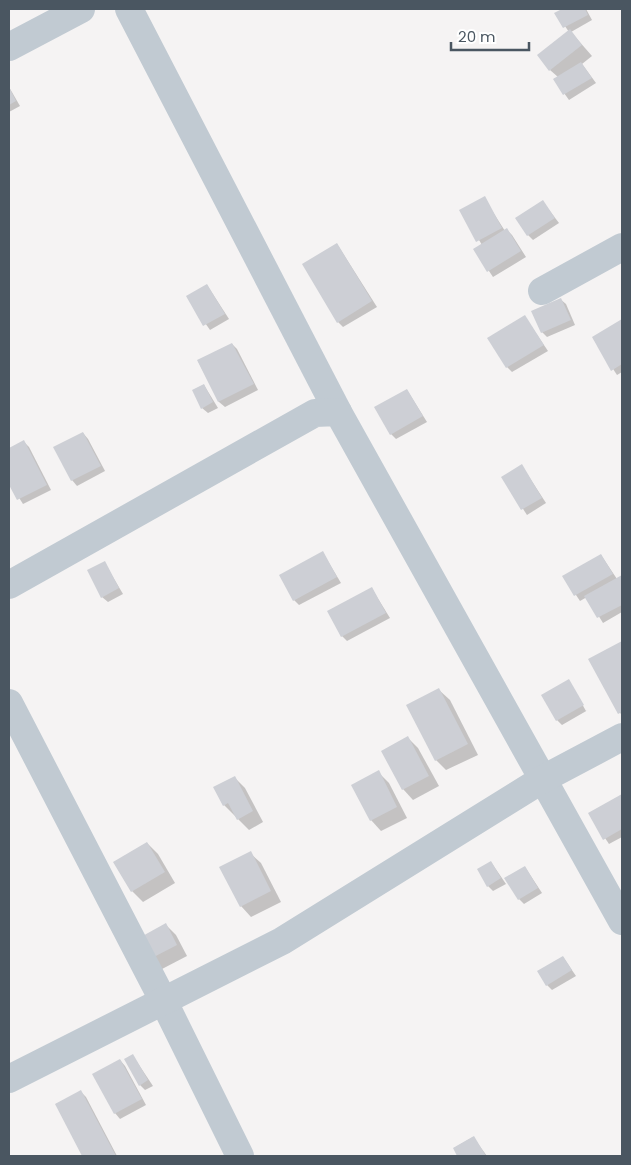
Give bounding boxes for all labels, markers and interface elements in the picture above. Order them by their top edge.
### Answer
scale bar [451,20,528,52]
text: 20 m [458,26,496,47]

